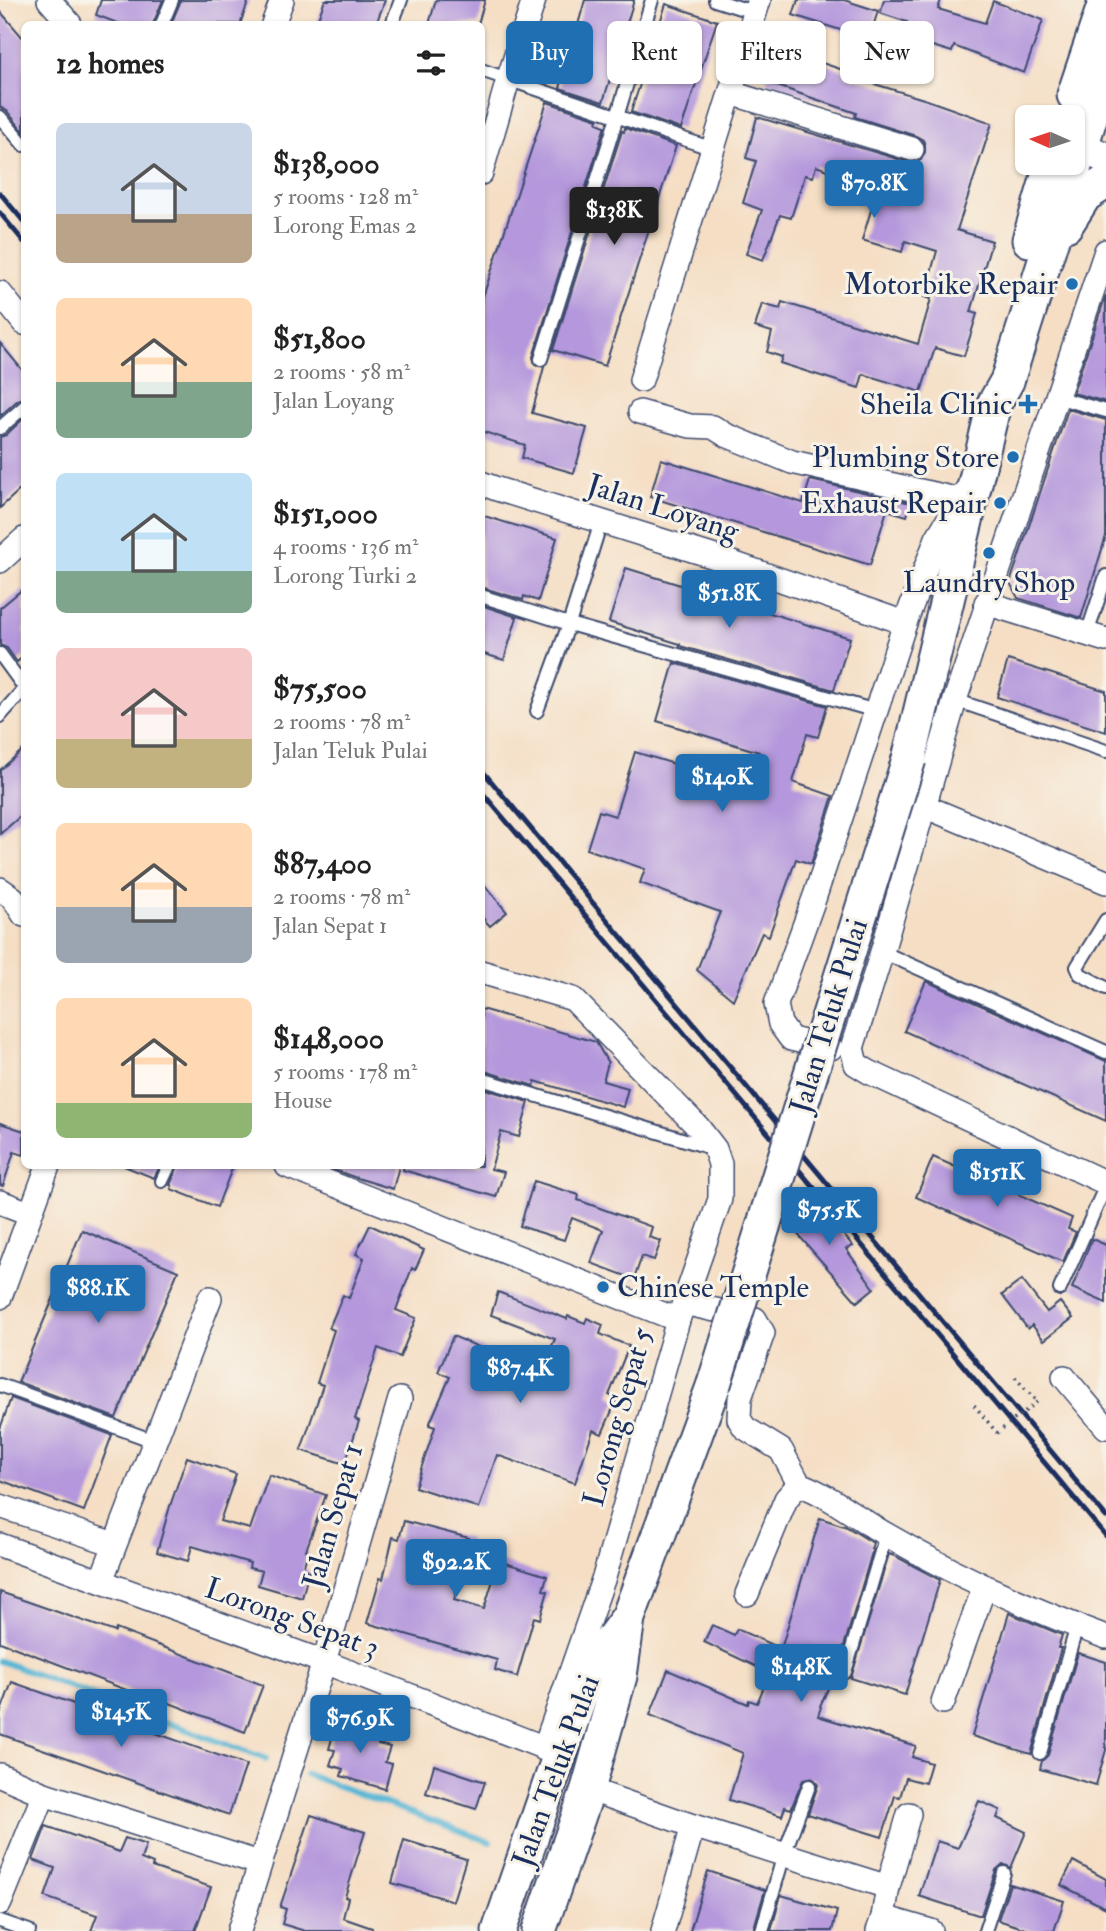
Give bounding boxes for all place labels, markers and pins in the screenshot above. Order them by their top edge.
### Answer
pin: $70.8K [817,160,931,220]
pin: $138K [565,188,663,247]
place label: Motorbike Repair [844,266,1058,303]
marker: Motorbike Repair [1064,276,1080,292]
place label: Sheila Clinic [860,386,1012,423]
marker: Sheila Clinic [1018,394,1038,414]
place label: Plumbing Store [812,439,999,476]
marker: Plumbing Store [1005,449,1021,465]
place label: Exhaust Repair [801,485,986,522]
marker: Exhaust Repair [992,495,1008,511]
marker: Laundry Shop [981,545,997,561]
place label: Laundry Shop [903,564,1075,601]
pin: $51.8K [672,570,786,630]
pin: $140K [673,754,771,814]
pin: $151K [948,1150,1046,1209]
pin: $75.5K [772,1188,886,1247]
pin: $88.1K [41,1266,155,1325]
place label: Chinese Temple [617,1269,809,1306]
marker: Chinese Temple [595,1279,611,1295]
pin: $87.4K [463,1346,577,1405]
pin: $92.2K [399,1540,513,1599]
pin: $148K [752,1644,850,1704]
pin: $145K [72,1690,170,1749]
pin: $76.9K [303,1696,417,1755]

